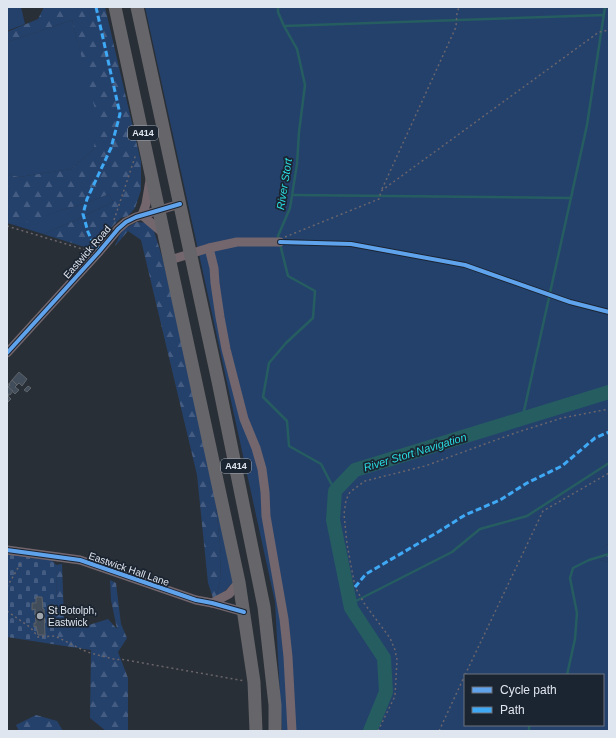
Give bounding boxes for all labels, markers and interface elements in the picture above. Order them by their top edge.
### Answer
road number: A414 [128,126,158,140]
water label: River Stort [274,156,294,211]
street label: Eastwick Road [61,223,113,281]
water label: River Stort Navigation [362,431,468,473]
road number: A414 [221,459,251,473]
street label: Eastwick Hall Lane [87,550,171,588]
place label: St Botolph, Eastwick [48,605,97,628]
marker: St Botolph, Eastwick [35,611,45,621]
legend [464,674,604,726]
text: Cycle path [500,683,557,697]
text: Path [500,703,525,717]

